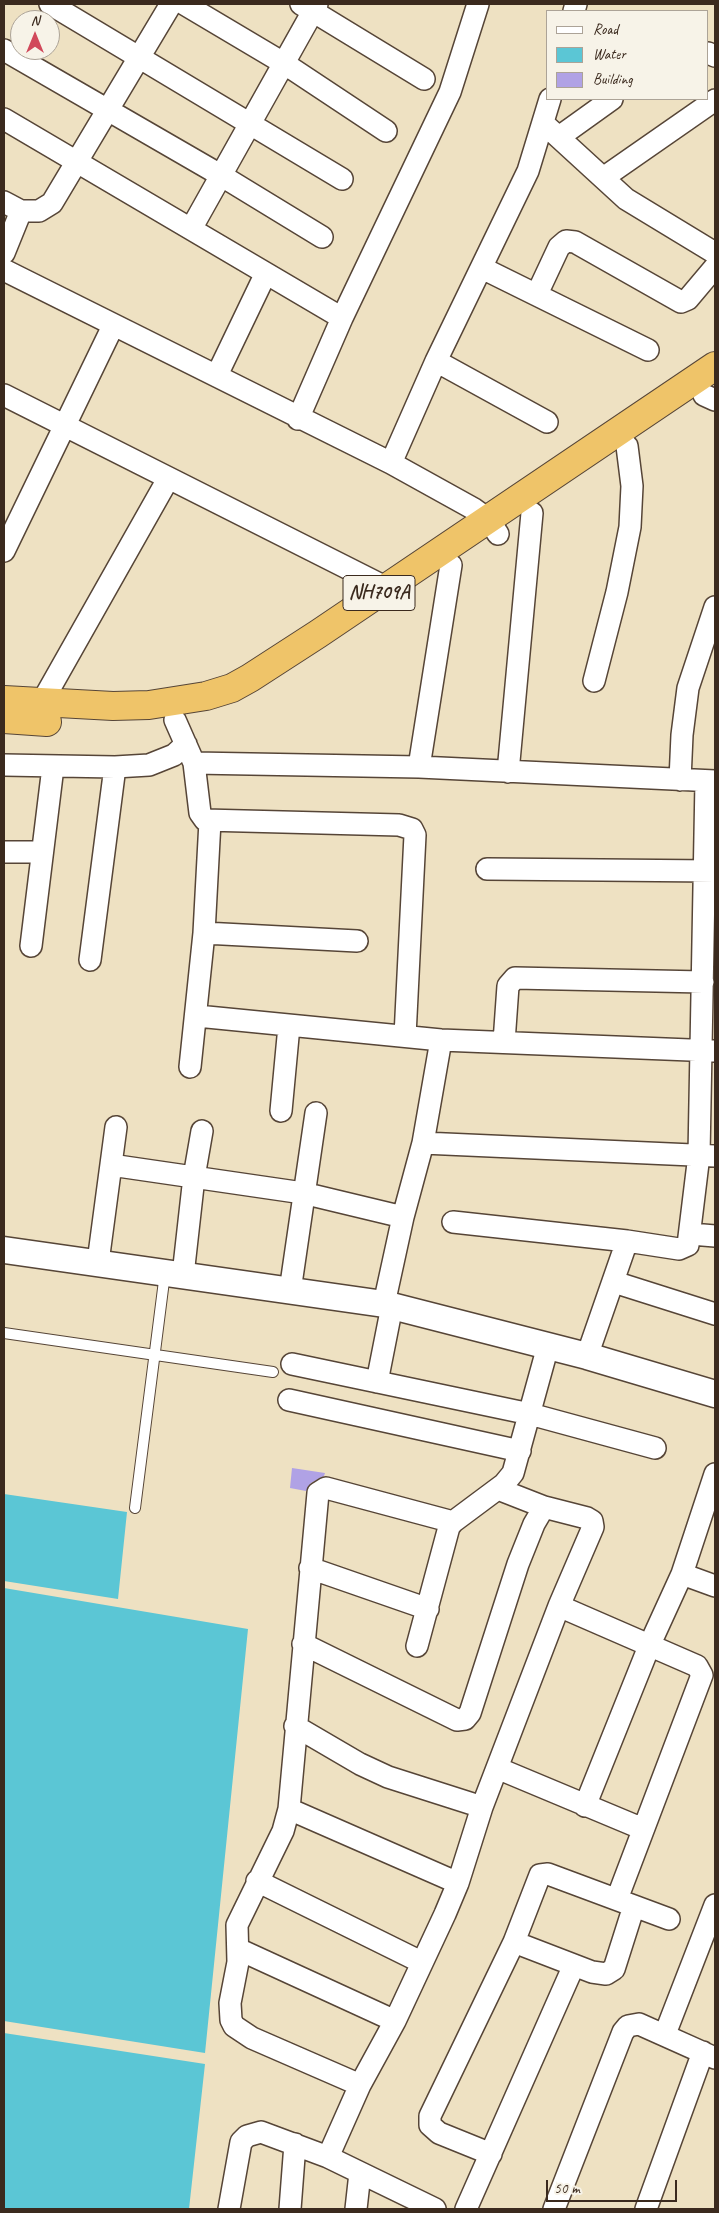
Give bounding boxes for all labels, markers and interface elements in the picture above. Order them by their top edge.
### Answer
north arrow [10,10,60,60]
legend [546,10,709,100]
text: N [31,12,39,29]
text: Road [593,20,618,39]
text: Water [593,45,626,64]
text: Building [593,70,632,89]
road number: NH709A [343,576,415,610]
scale bar [549,2170,680,2202]
text: 50 m [554,2179,580,2198]

